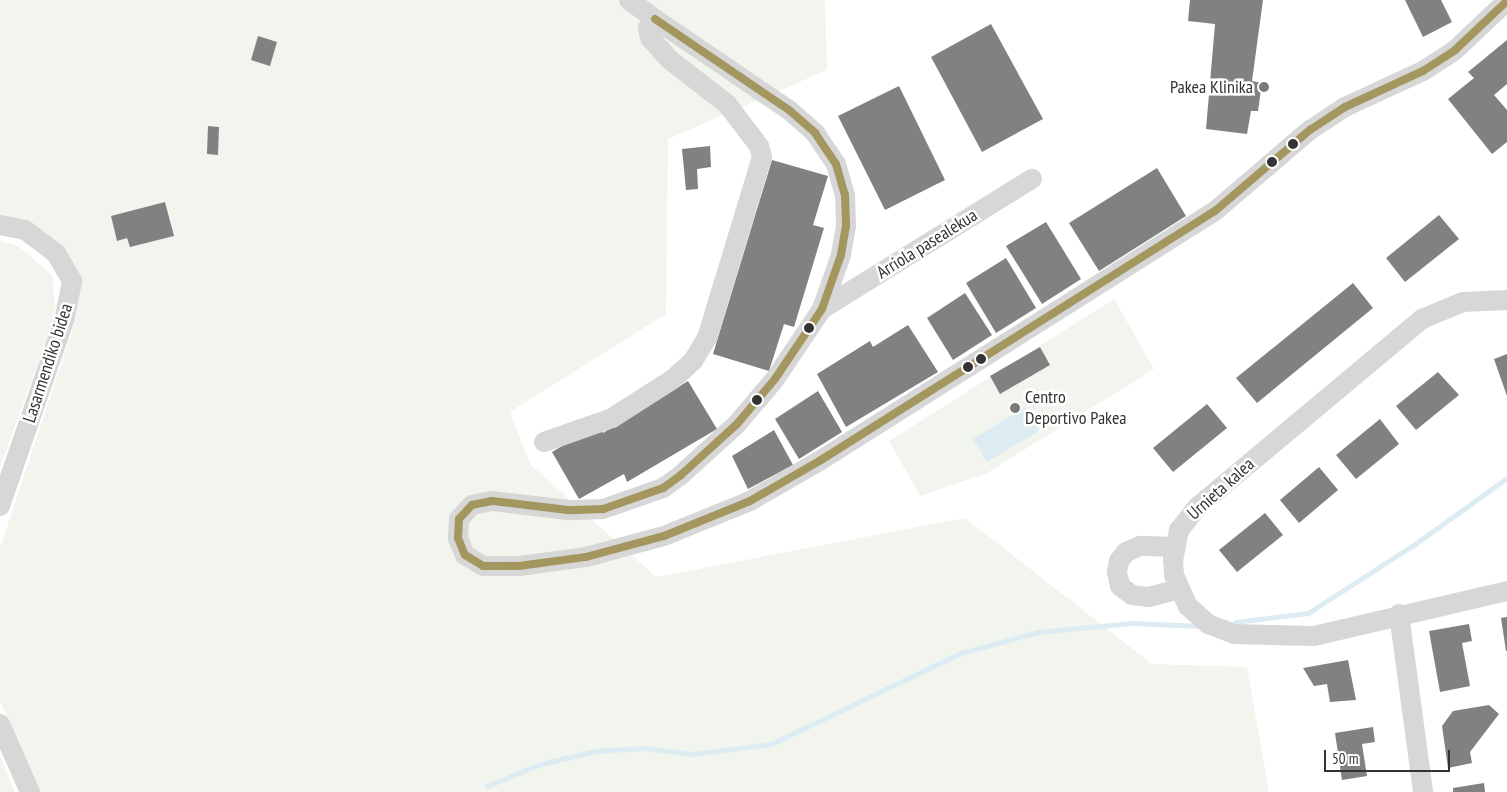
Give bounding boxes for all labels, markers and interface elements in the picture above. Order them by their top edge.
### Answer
place label: Pakea Klinika [1170,76,1253,98]
marker: Pakea Klinika [1257,80,1271,94]
unlabelled marker [1288,139,1298,149]
unlabelled marker [1267,157,1277,167]
street label: Arriola pasealekua [873,204,981,284]
street label: Lasarmendiko bidea [19,301,77,425]
unlabelled marker [804,323,814,333]
unlabelled marker [976,354,986,364]
unlabelled marker [963,362,973,372]
place label: Centro Deportivo Pakea [1025,387,1127,429]
unlabelled marker [752,395,762,405]
marker: Centro Deportivo Pakea [1009,402,1021,414]
street label: Urnieta kalea [1183,453,1259,525]
scale bar [1327,740,1453,772]
text: 50 m [1332,749,1358,768]

